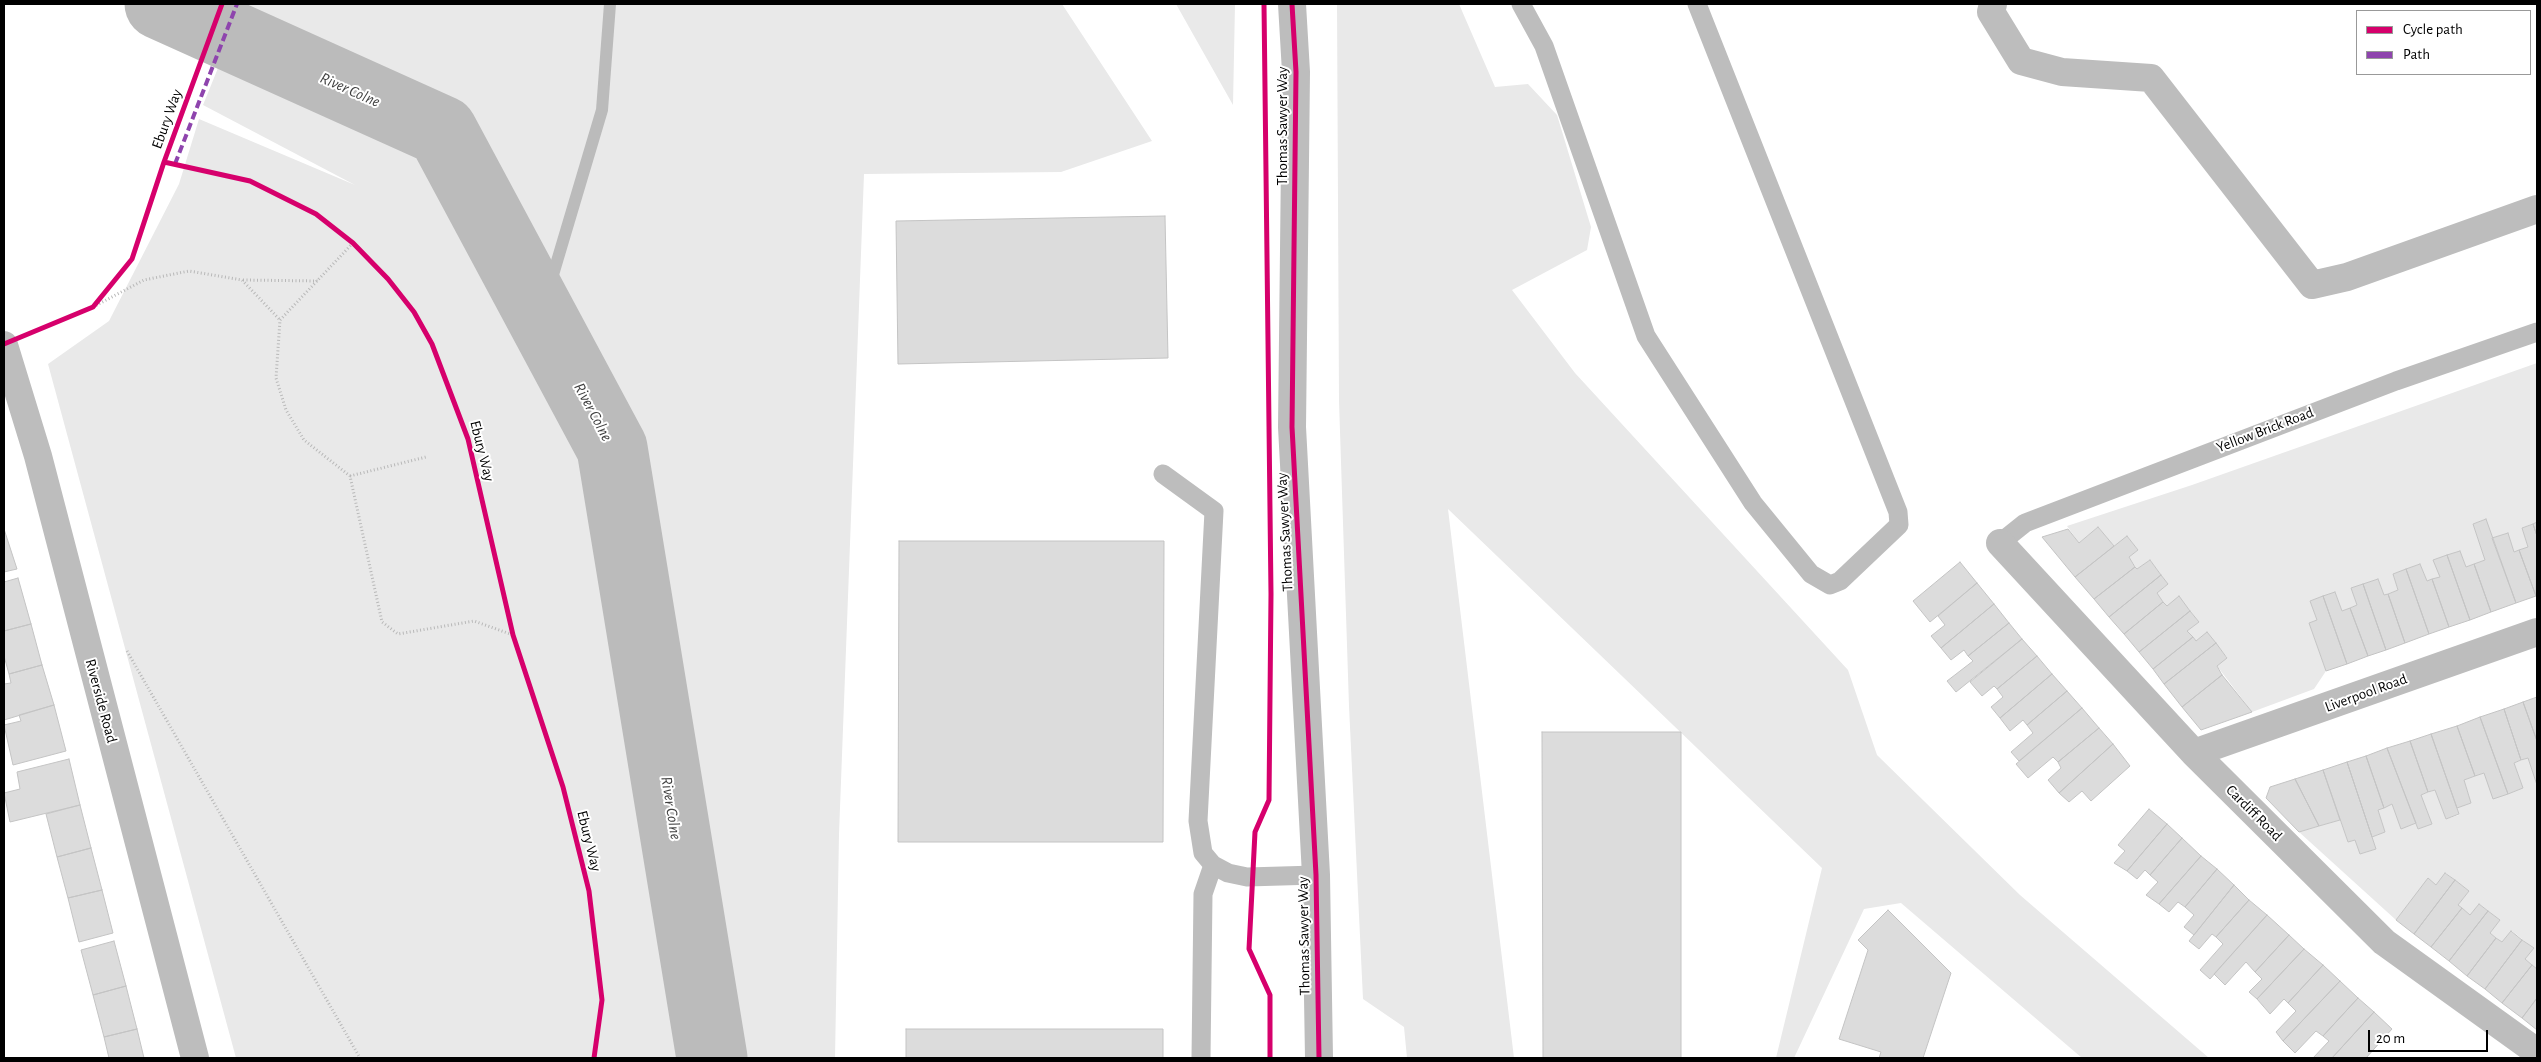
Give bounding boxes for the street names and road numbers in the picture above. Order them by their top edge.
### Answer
street label: Thomas Sawyer Way [1273,67,1291,185]
street label: Ebury Way [148,87,186,151]
street label: Yellow Brick Road [2214,403,2316,457]
street label: Ebury Way [466,419,498,483]
street label: Thomas Sawyer Way [1273,472,1297,592]
street label: Riverside Road [81,657,121,745]
street label: Liverpool Road [2322,670,2410,716]
street label: Cardiff Road [2222,781,2286,845]
street label: Ebury Way [573,809,605,873]
street label: Thomas Sawyer Way [1294,876,1314,996]

